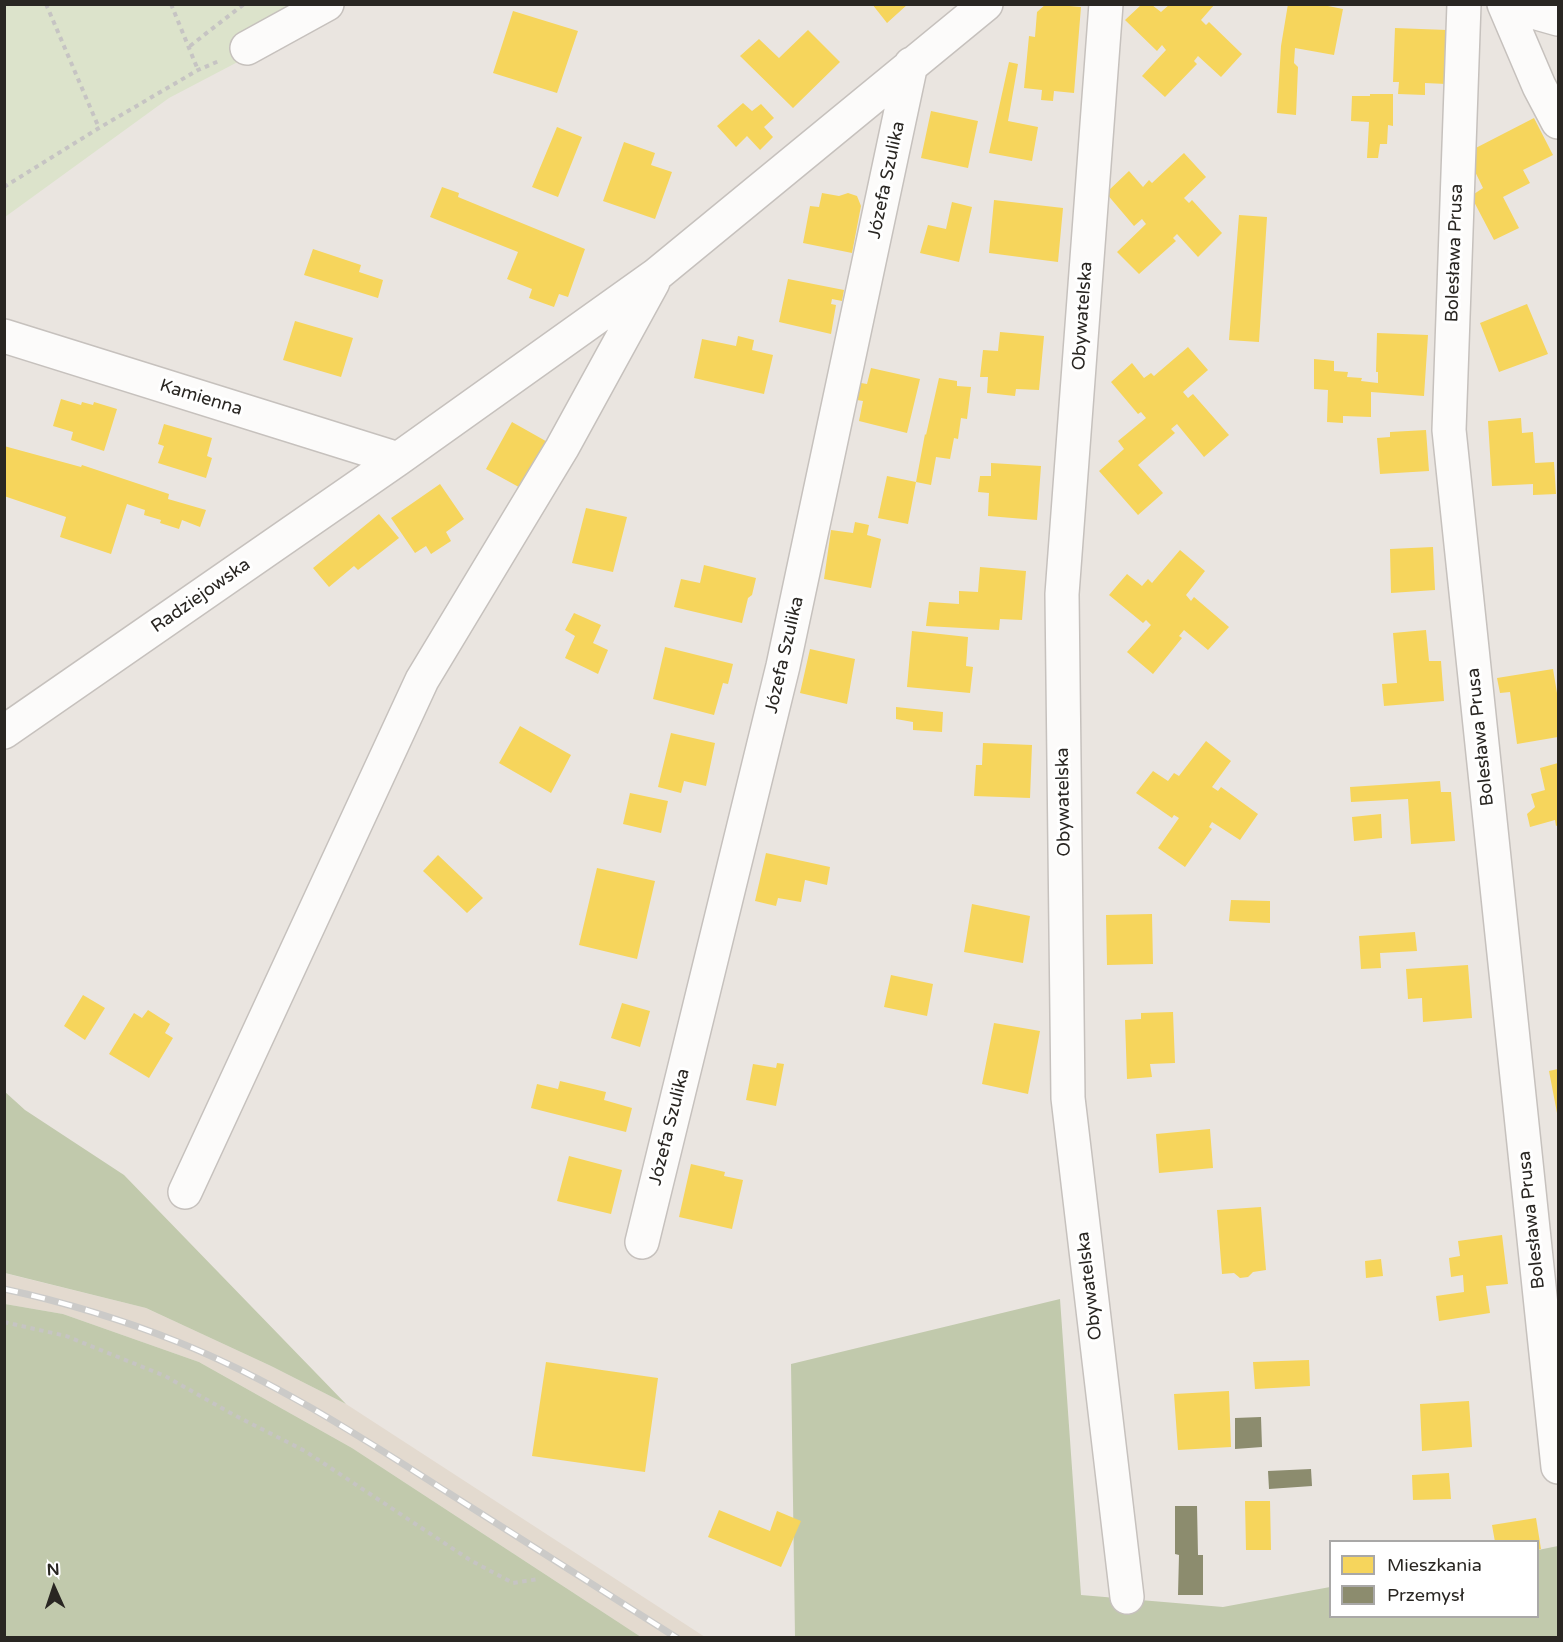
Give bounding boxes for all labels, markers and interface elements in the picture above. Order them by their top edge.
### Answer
street label: Józefa Szulika [864,119,910,241]
street label: Bolesława Prusa [1442,183,1468,323]
street label: Obywatelska [1068,261,1098,371]
street label: Kamienna [157,375,245,421]
street label: Radziejowska [147,554,255,638]
street label: Józefa Szulika [761,594,809,716]
street label: Bolesława Prusa [1463,667,1499,807]
street label: Obywatelska [1052,747,1076,857]
street label: Józefa Szulika [645,1066,695,1188]
street label: Bolesława Prusa [1514,1150,1550,1290]
street label: Obywatelska [1073,1230,1107,1342]
legend [1329,1540,1539,1618]
text: Mieszkania [1387,1554,1482,1576]
north arrow [24,1558,84,1618]
text: N [46,1560,60,1580]
text: Przemysł [1387,1584,1464,1606]

